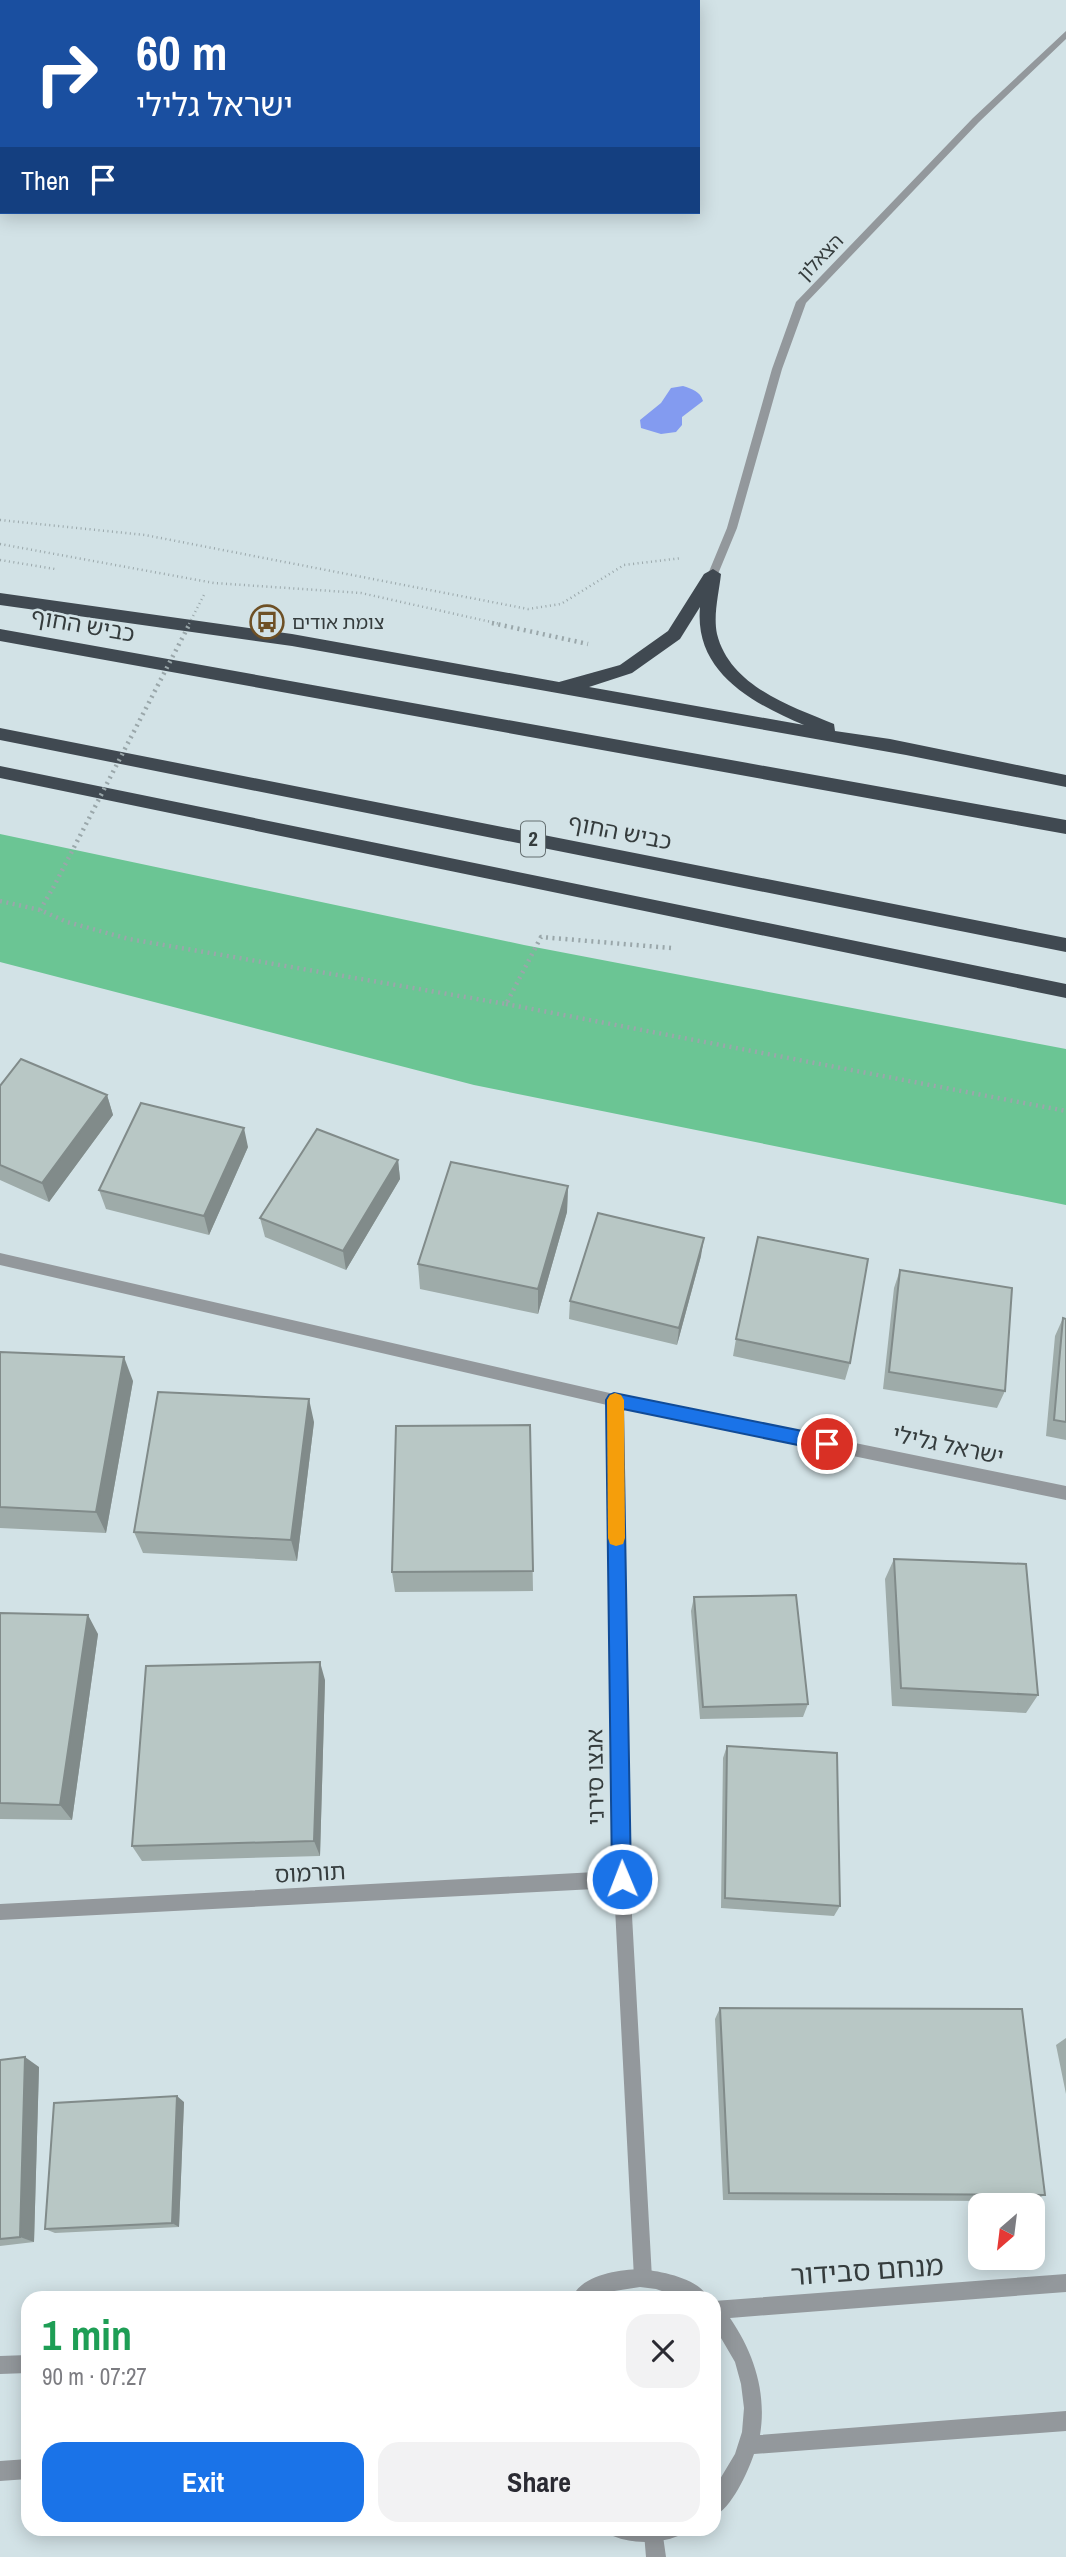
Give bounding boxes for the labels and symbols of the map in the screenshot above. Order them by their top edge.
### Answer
street label: הצאלון [791,228,849,286]
street label: כביש החוף [29,600,137,649]
bus stop icon: צומת אודים [248,603,286,641]
place label: צומת אודים [292,609,384,635]
street label: כביש החוף [566,806,674,857]
road number: 2 [521,822,545,856]
pin [797,1414,857,1474]
street label: ישראל גלילי [890,1418,1007,1471]
street label: אנצו סירני [578,1728,611,1826]
position arrow [585,1842,659,1916]
street label: תורמוס [274,1855,346,1890]
north arrow [968,2193,1045,2270]
street label: מנחם סבידור [789,2246,945,2294]

